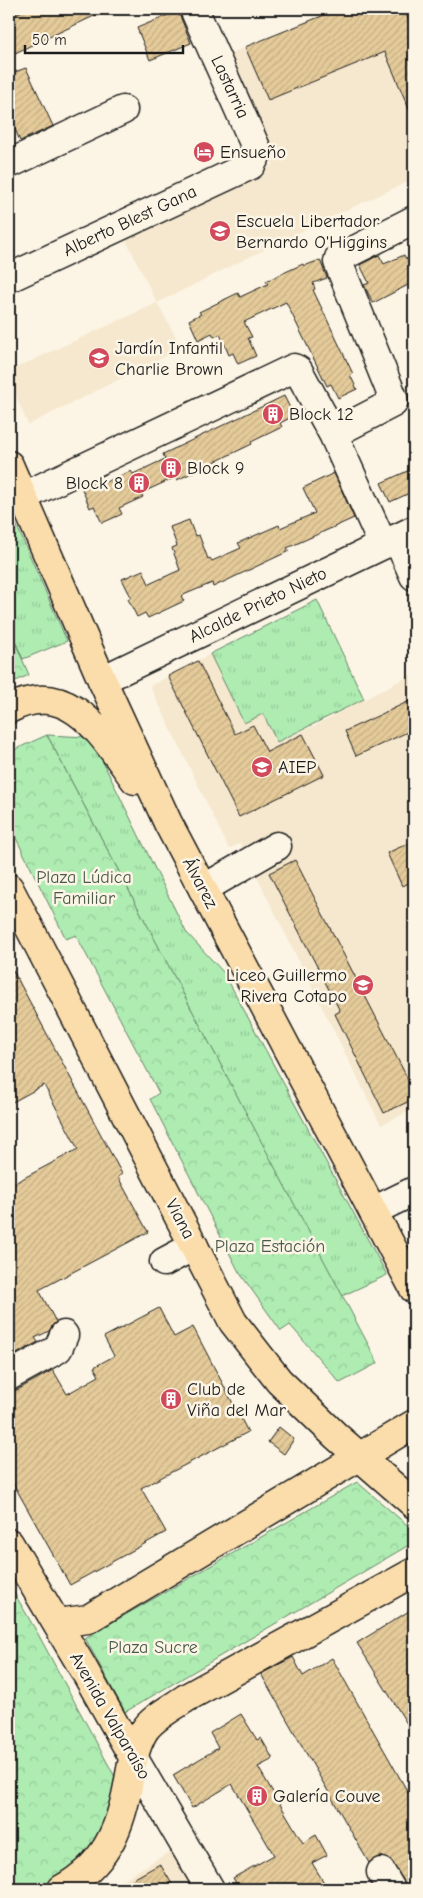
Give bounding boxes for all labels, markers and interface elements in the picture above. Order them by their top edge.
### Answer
scale bar [25,22,182,54]
text: 50 m [32,31,67,49]
street label: Lastarria [206,52,254,122]
hotel icon: Ensueño [192,140,216,164]
place label: Ensueño [220,142,286,163]
street label: Alberto Blest Gana [60,181,200,261]
place label: Escuela Libertador Bernardo O'Higgins [236,211,387,253]
school or university icon: Escuela Libertador Bernardo O'Higgins [208,219,232,243]
place label: Jardín Infantil Charlie Brown [115,338,223,380]
school or university icon: Jardín Infantil Charlie Brown [87,346,111,370]
building icon: Block 12 [261,402,285,426]
place label: Block 12 [289,404,354,425]
building icon: Block 9 [159,456,183,480]
place label: Block 9 [187,458,245,479]
building icon: Block 8 [127,471,151,495]
place label: Block 8 [66,473,123,494]
street label: Alcalde Prieto Nieto [186,563,330,647]
school or university icon: AIEP [250,755,274,779]
place label: AIEP [278,757,316,778]
street label: Álvarez [178,854,223,912]
park label: Plaza Lúdica Familiar [36,867,132,909]
place label: Liceo Guillermo Rivera Cotapo [226,965,347,1007]
school or university icon: Liceo Guillermo Rivera Cotapo [351,973,375,997]
street label: Viana [161,1195,199,1243]
park label: Plaza Estación [215,1236,325,1257]
place label: Club de Viña del Mar [187,1379,287,1421]
building icon: Club de Viña del Mar [159,1387,183,1411]
park label: Plaza Sucre [108,1637,198,1658]
street label: Avenida Valparaíso [65,1649,155,1783]
building icon: Galería Couve [245,1784,269,1808]
place label: Galería Couve [273,1786,381,1807]

